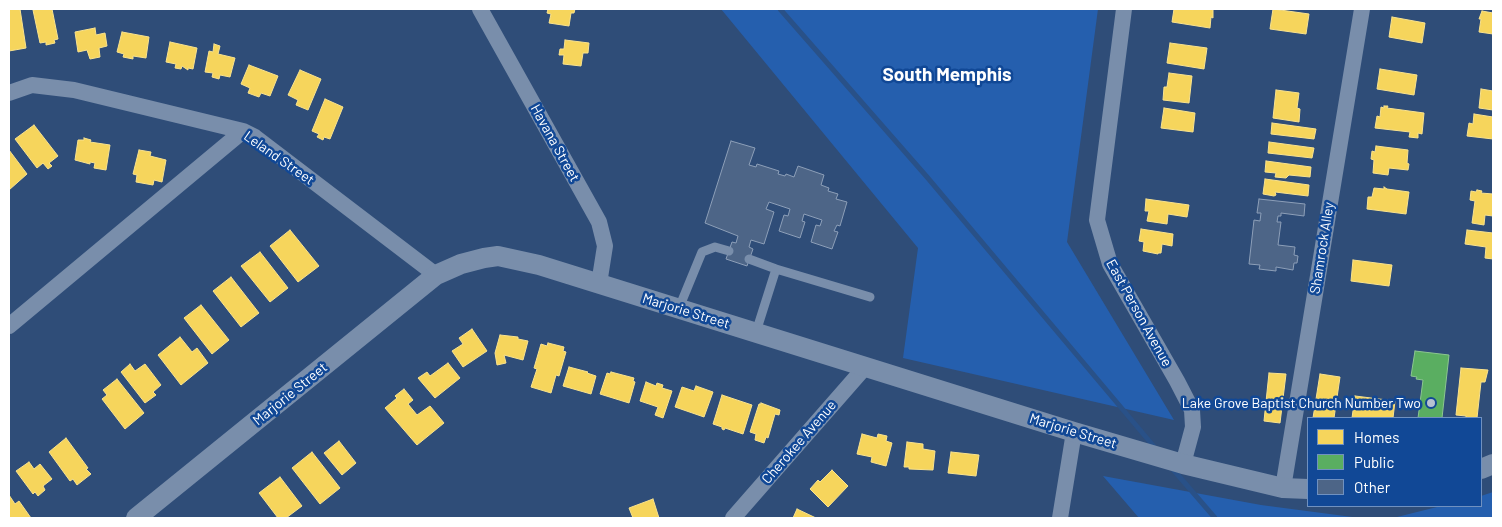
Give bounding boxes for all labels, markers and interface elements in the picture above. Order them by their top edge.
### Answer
district label: South Memphis [882,64,1012,86]
street label: Havana Street [527,101,583,185]
street label: Leland Street [241,128,317,188]
street label: Shamrock Alley [1306,201,1338,295]
street label: East Person Avenue [1103,256,1175,370]
street label: Marjorie Street [640,290,732,332]
street label: Marjorie Street [250,359,330,429]
place label: Lake Grove Baptist Church Number Two [1182,395,1421,411]
street label: Cherokee Avenue [758,397,840,487]
marker: Lake Grove Baptist Church Number Two [1425,397,1437,409]
street label: Marjorie Street [1027,410,1119,452]
legend [1307,417,1482,507]
text: Homes [1354,428,1399,446]
text: Public [1354,453,1394,471]
text: Other [1354,478,1390,496]

